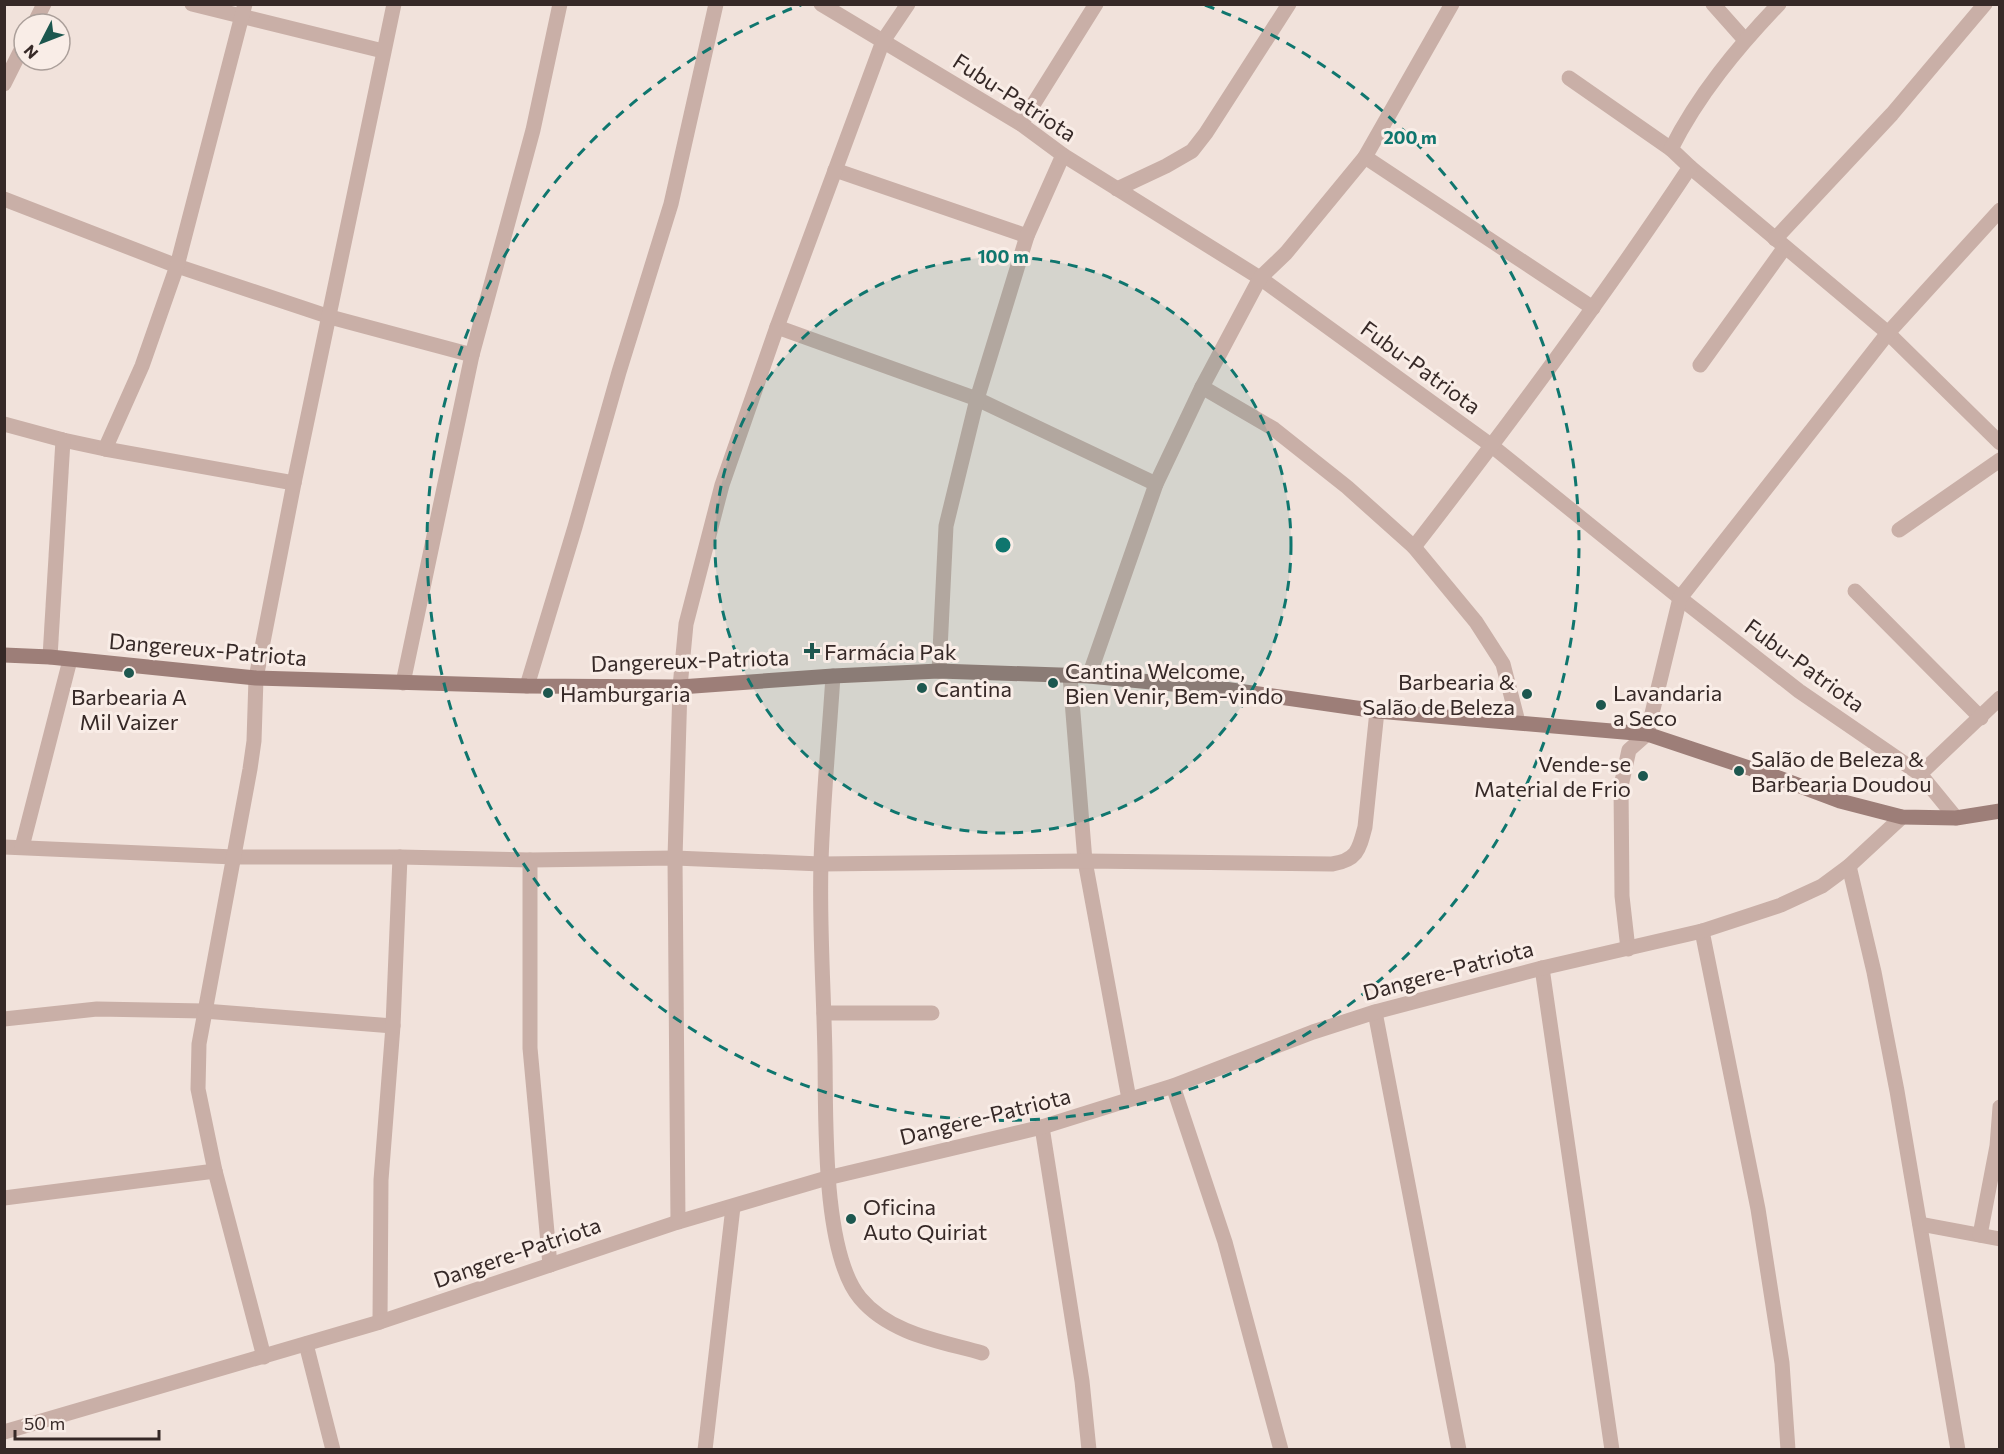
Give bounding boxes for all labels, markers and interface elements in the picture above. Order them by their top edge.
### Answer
north arrow [12,12,72,72]
text: N [19,42,42,63]
street label: Fubu-Patriota [948,47,1082,147]
text: 200 m [1383,126,1437,148]
text: 100 m [977,245,1029,267]
street label: Fubu-Patriota [1356,315,1486,419]
centre of rings [993,535,1013,555]
street label: Fubu-Patriota [1740,613,1870,717]
street label: Dangereux-Patriota [108,627,308,671]
place label: Farmácia Pak [824,638,957,665]
street label: Dangereux-Patriota [590,643,790,677]
marker: Farmácia Pak [805,644,819,658]
place label: Cantina Welcome, Bien Venir, Bem-vindo [1065,657,1283,709]
marker: Barbearia A Mil Vaizer [122,666,136,680]
place label: Barbearia & Salão de Beleza [1362,668,1515,720]
place label: Cantina [934,675,1012,702]
marker: Cantina Welcome, Bien Venir, Bem-vindo [1046,676,1060,690]
place label: Lavandaria a Seco [1613,679,1722,731]
place label: Hamburgaria [560,680,691,707]
marker: Cantina [915,681,929,695]
place label: Barbearia A Mil Vaizer [71,683,187,735]
marker: Hamburgaria [541,686,555,700]
marker: Barbearia & Salão de Beleza [1520,687,1534,701]
marker: Lavandaria a Seco [1594,698,1608,712]
place label: Salão de Beleza & Barbearia Doudou [1751,745,1932,797]
place label: Vende-se Material de Frio [1474,750,1631,802]
marker: Salão de Beleza & Barbearia Doudou [1732,764,1746,778]
marker: Vende-se Material de Frio [1636,769,1650,783]
street label: Dangere-Patriota [1360,934,1536,1006]
street label: Dangere-Patriota [897,1082,1073,1150]
place label: Oficina Auto Quiriat [863,1193,987,1245]
street label: Dangere-Patriota [430,1211,604,1293]
marker: Oficina Auto Quiriat [844,1212,858,1226]
scale bar [15,1403,159,1441]
text: 50 m [24,1412,65,1434]

